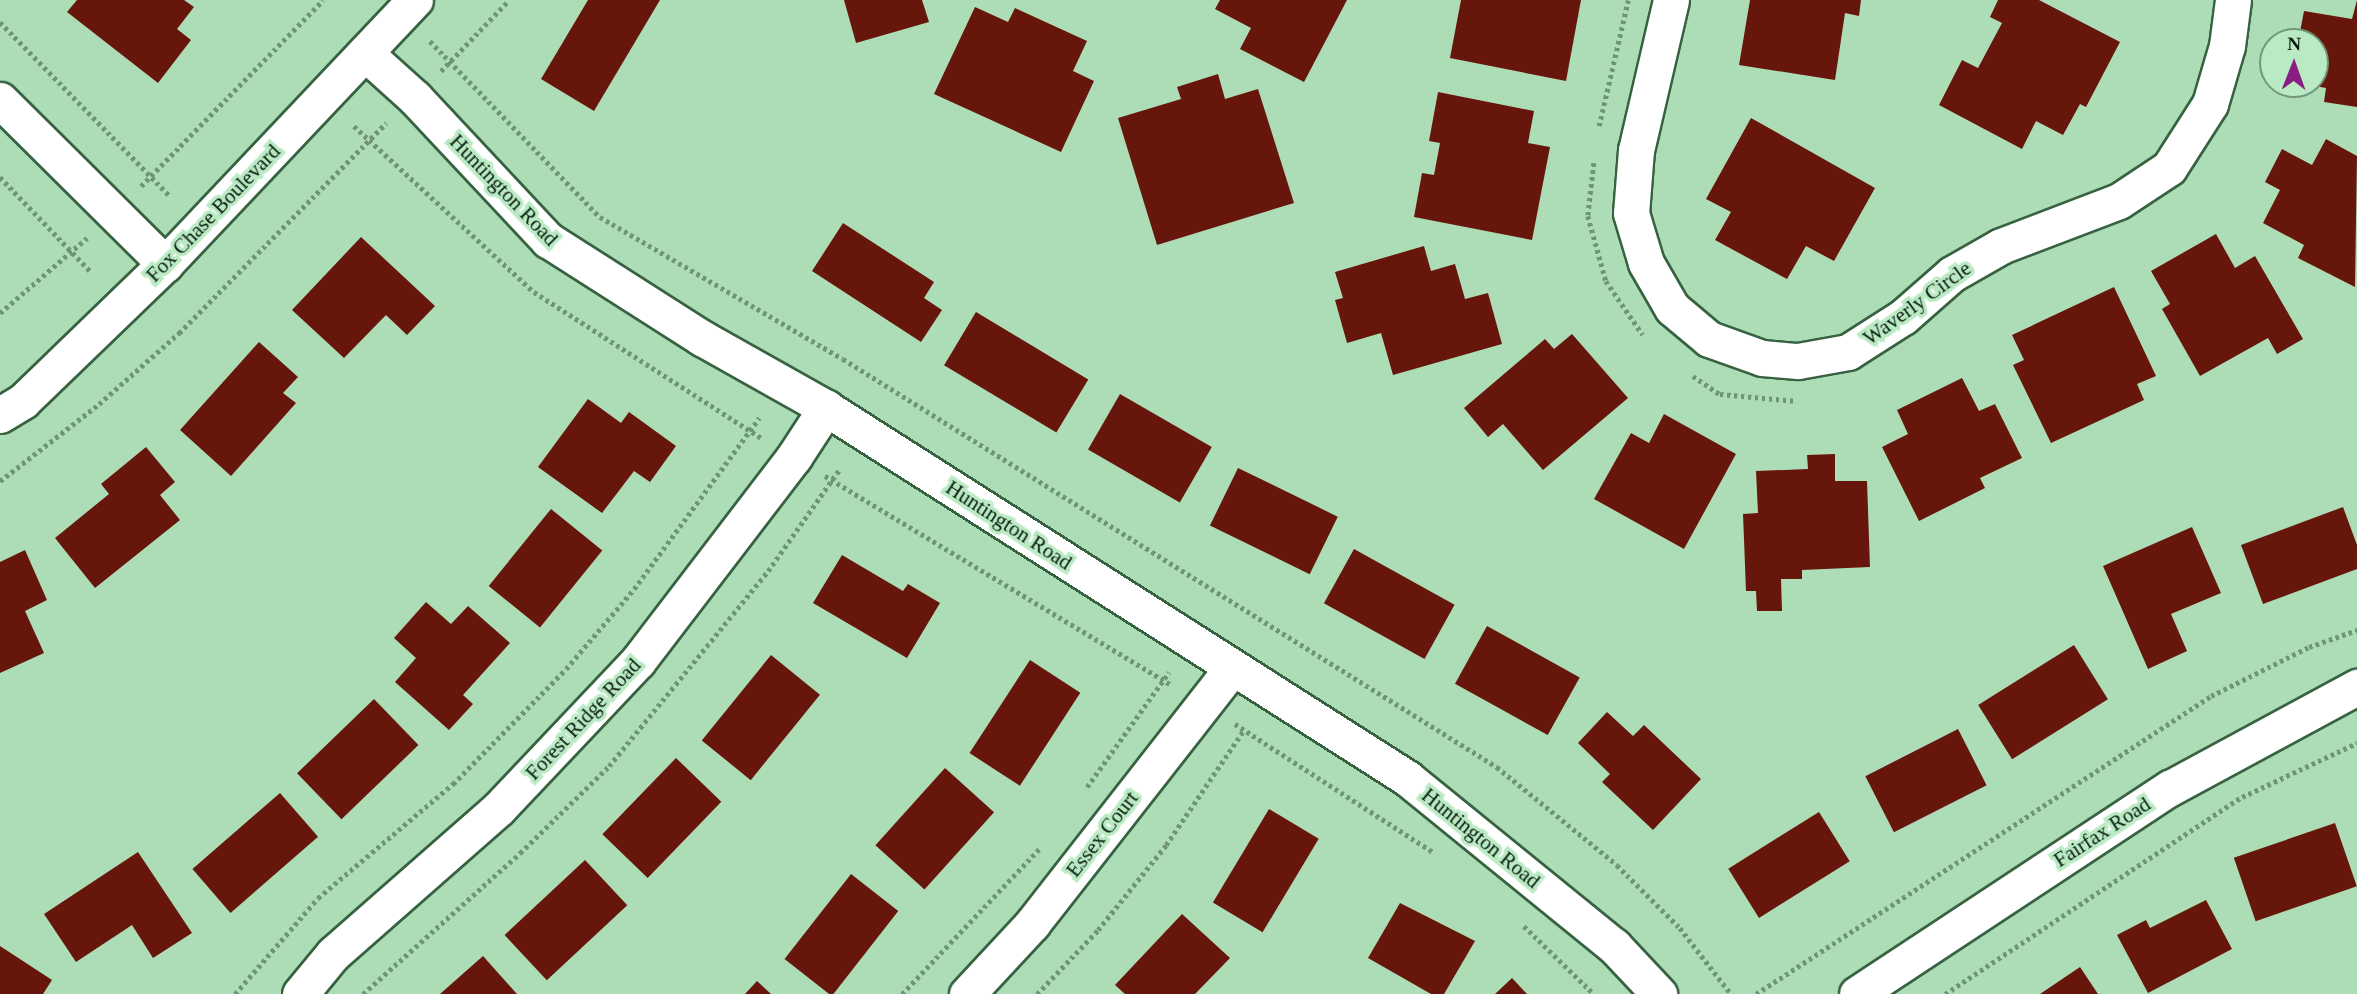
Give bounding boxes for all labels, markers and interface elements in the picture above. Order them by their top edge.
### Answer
north arrow [2259,28,2329,98]
text: N [2287,33,2301,54]
street label: Huntington Road [444,129,564,251]
street label: Fox Chase Boulevard [141,139,285,287]
street label: Waverly Circle [1858,255,1976,351]
street label: Huntington Road [941,475,1077,575]
street label: Forest Ridge Road [520,653,646,785]
street label: Huntington Road [1417,783,1545,893]
street label: Essex Court [1061,786,1143,882]
street label: Fairfax Road [2049,791,2155,873]

